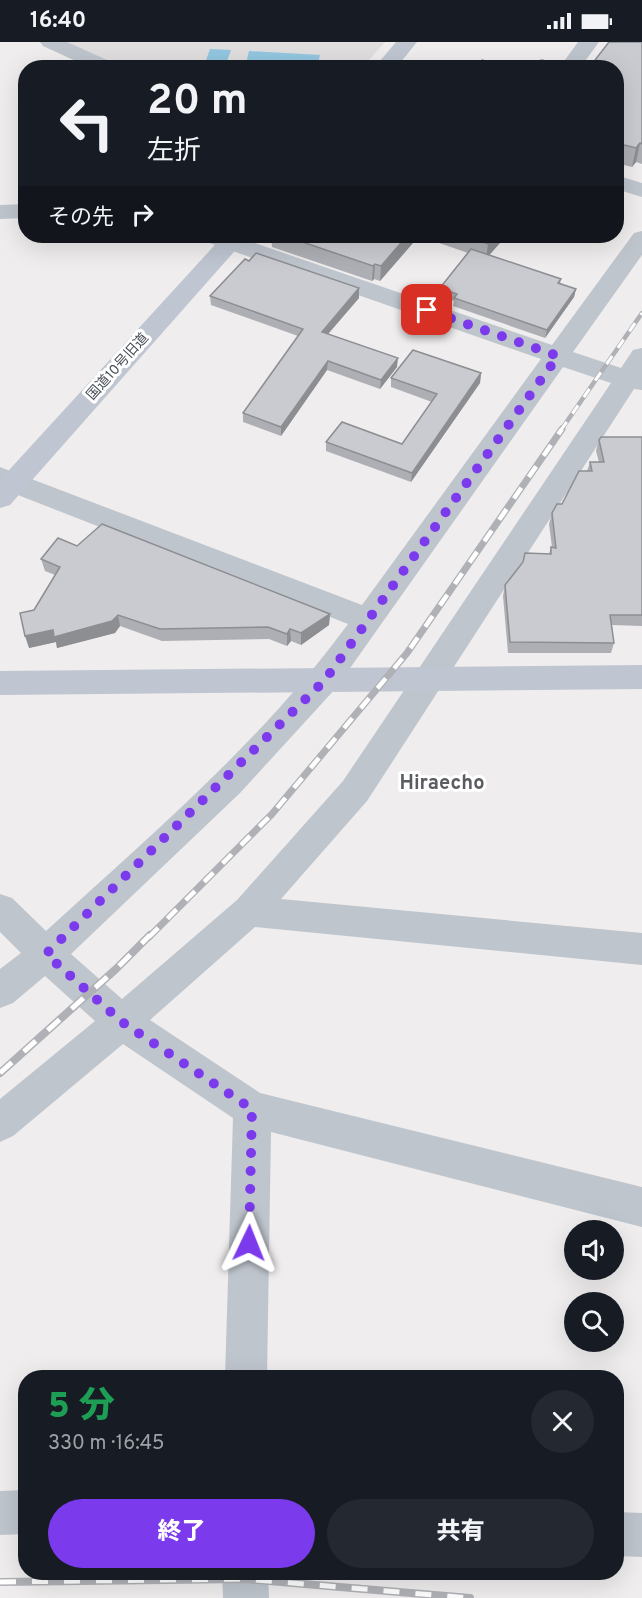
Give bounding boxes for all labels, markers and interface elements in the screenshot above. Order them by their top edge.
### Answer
text: 16:40 [30,8,86,35]
text: 20 m [147,76,248,129]
icon: left [48,84,126,162]
text: 左折 [147,135,201,169]
icon: right [126,198,159,231]
text: その先 [48,205,114,232]
pin [401,284,452,335]
icon: arrive [410,293,443,326]
street label: 国道10号旧道 [84,330,152,404]
district label: Hiraecho [399,771,485,797]
position arrow [217,1211,281,1275]
map controls [564,1220,624,1352]
button: sound [564,1220,624,1280]
button: search [564,1292,624,1352]
text: 5 分 [48,1385,115,1431]
button: close [531,1390,594,1453]
text: 330 m · 16:45 [48,1431,165,1457]
button: 終了 [48,1499,315,1568]
button: 共有 [327,1499,594,1568]

